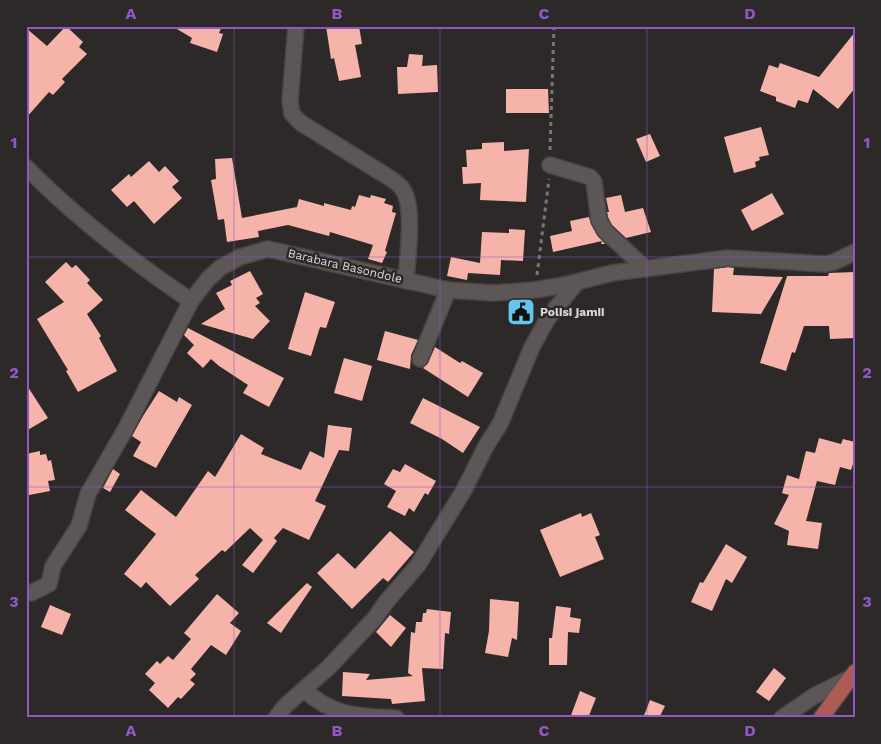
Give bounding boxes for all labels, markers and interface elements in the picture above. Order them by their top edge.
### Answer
text: A [126,4,137,23]
text: B [332,4,343,23]
text: C [539,4,550,23]
text: D [744,4,756,23]
text: 1 [11,133,17,152]
text: 1 [864,133,870,152]
street label: Barabara Basondole [287,246,404,286]
public building icon: Polisi jamii [506,297,536,327]
place label: Polisi jamii [540,305,604,319]
text: 2 [9,363,19,382]
text: 2 [862,363,872,382]
text: 3 [9,592,19,611]
text: 3 [862,592,872,611]
text: A [126,721,137,740]
text: B [332,721,343,740]
text: C [539,721,550,740]
text: D [744,721,756,740]

